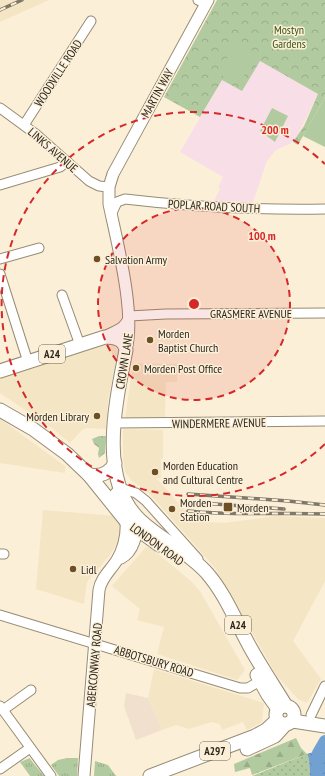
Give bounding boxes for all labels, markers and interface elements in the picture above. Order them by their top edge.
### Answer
park label: Mostyn Gardens [272,22,306,51]
street label: WOODVILLE ROAD [31,37,85,109]
street label: MARTIN WAY [137,65,177,120]
text: 200 m [261,122,289,137]
street label: LINKS AVENUE [25,124,81,176]
street label: POPLAR ROAD SOUTH [167,196,261,216]
text: 100 m [248,228,276,243]
place label: Salvation Army [105,252,168,267]
marker: Salvation Army [92,254,102,264]
centre of rings [187,297,201,311]
street label: GRASMERE AVENUE [210,306,292,321]
place label: Morden Baptist Church [158,326,218,355]
street label: CROWN LANE [112,332,136,390]
marker: Morden Baptist Church [145,335,155,345]
road number: A24 [39,345,65,363]
place label: Morden Post Office [144,361,222,376]
marker: Morden Post Office [131,363,141,373]
place label: Morden Library [26,409,89,424]
marker: Morden Library [92,411,102,421]
street label: WINDERMERE AVENUE [172,415,266,431]
place label: Morden Education and Cultural Centre [163,458,243,487]
marker: Morden Education and Cultural Centre [150,467,160,477]
place label: Morden Station [180,495,212,524]
place label: Morden [237,500,269,515]
marker: Morden [222,501,234,513]
marker: Morden Station [167,504,177,514]
street label: LONDON ROAD [127,519,187,569]
place label: Lidl [81,562,97,577]
marker: Lidl [68,564,78,574]
road number: A24 [225,616,251,634]
street label: ABERCONWAY ROAD [83,622,105,708]
street label: ABBOTSBURY ROAD [112,642,196,680]
road number: A297 [200,742,230,760]

